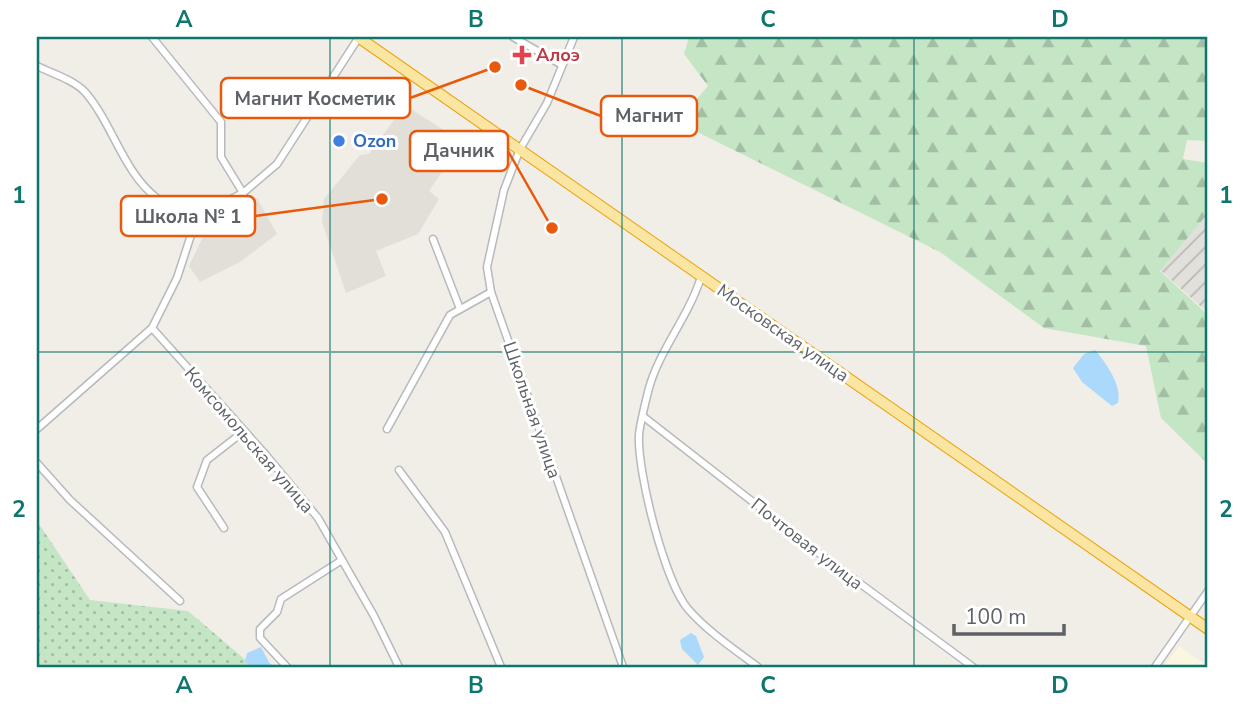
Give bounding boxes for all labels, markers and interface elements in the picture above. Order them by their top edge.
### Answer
text: A [175,4,193,35]
text: B [468,4,484,35]
text: C [760,4,776,35]
text: D [1051,4,1069,35]
place label: Алоэ [536,43,580,67]
marker: Алоэ [514,47,530,63]
callout: Магнит Косметик [221,78,410,118]
text: Магнит Косметик [235,86,396,112]
callout: Магнит [601,96,697,136]
text: Магнит [615,103,683,129]
place label: Ozon [353,129,396,153]
callout: Дачник [410,131,508,171]
marker: Ozon [331,133,347,149]
text: Дачник [424,138,495,164]
text: 1 [12,180,26,211]
text: 1 [1219,180,1233,211]
callout: Школа № 1 [121,196,255,236]
text: Школа № 1 [135,204,241,230]
street label: Московская улица [712,278,854,388]
street label: Школьная улица [497,338,567,482]
street label: Комсомольская улица [179,362,319,518]
street label: Почтовая улица [746,493,868,595]
text: 2 [12,494,26,525]
text: 2 [1219,494,1233,525]
scale bar [954,592,1065,636]
text: 100 m [965,603,1026,631]
text: A [175,670,193,701]
text: B [468,670,484,701]
text: C [760,670,776,701]
text: D [1051,670,1069,701]

